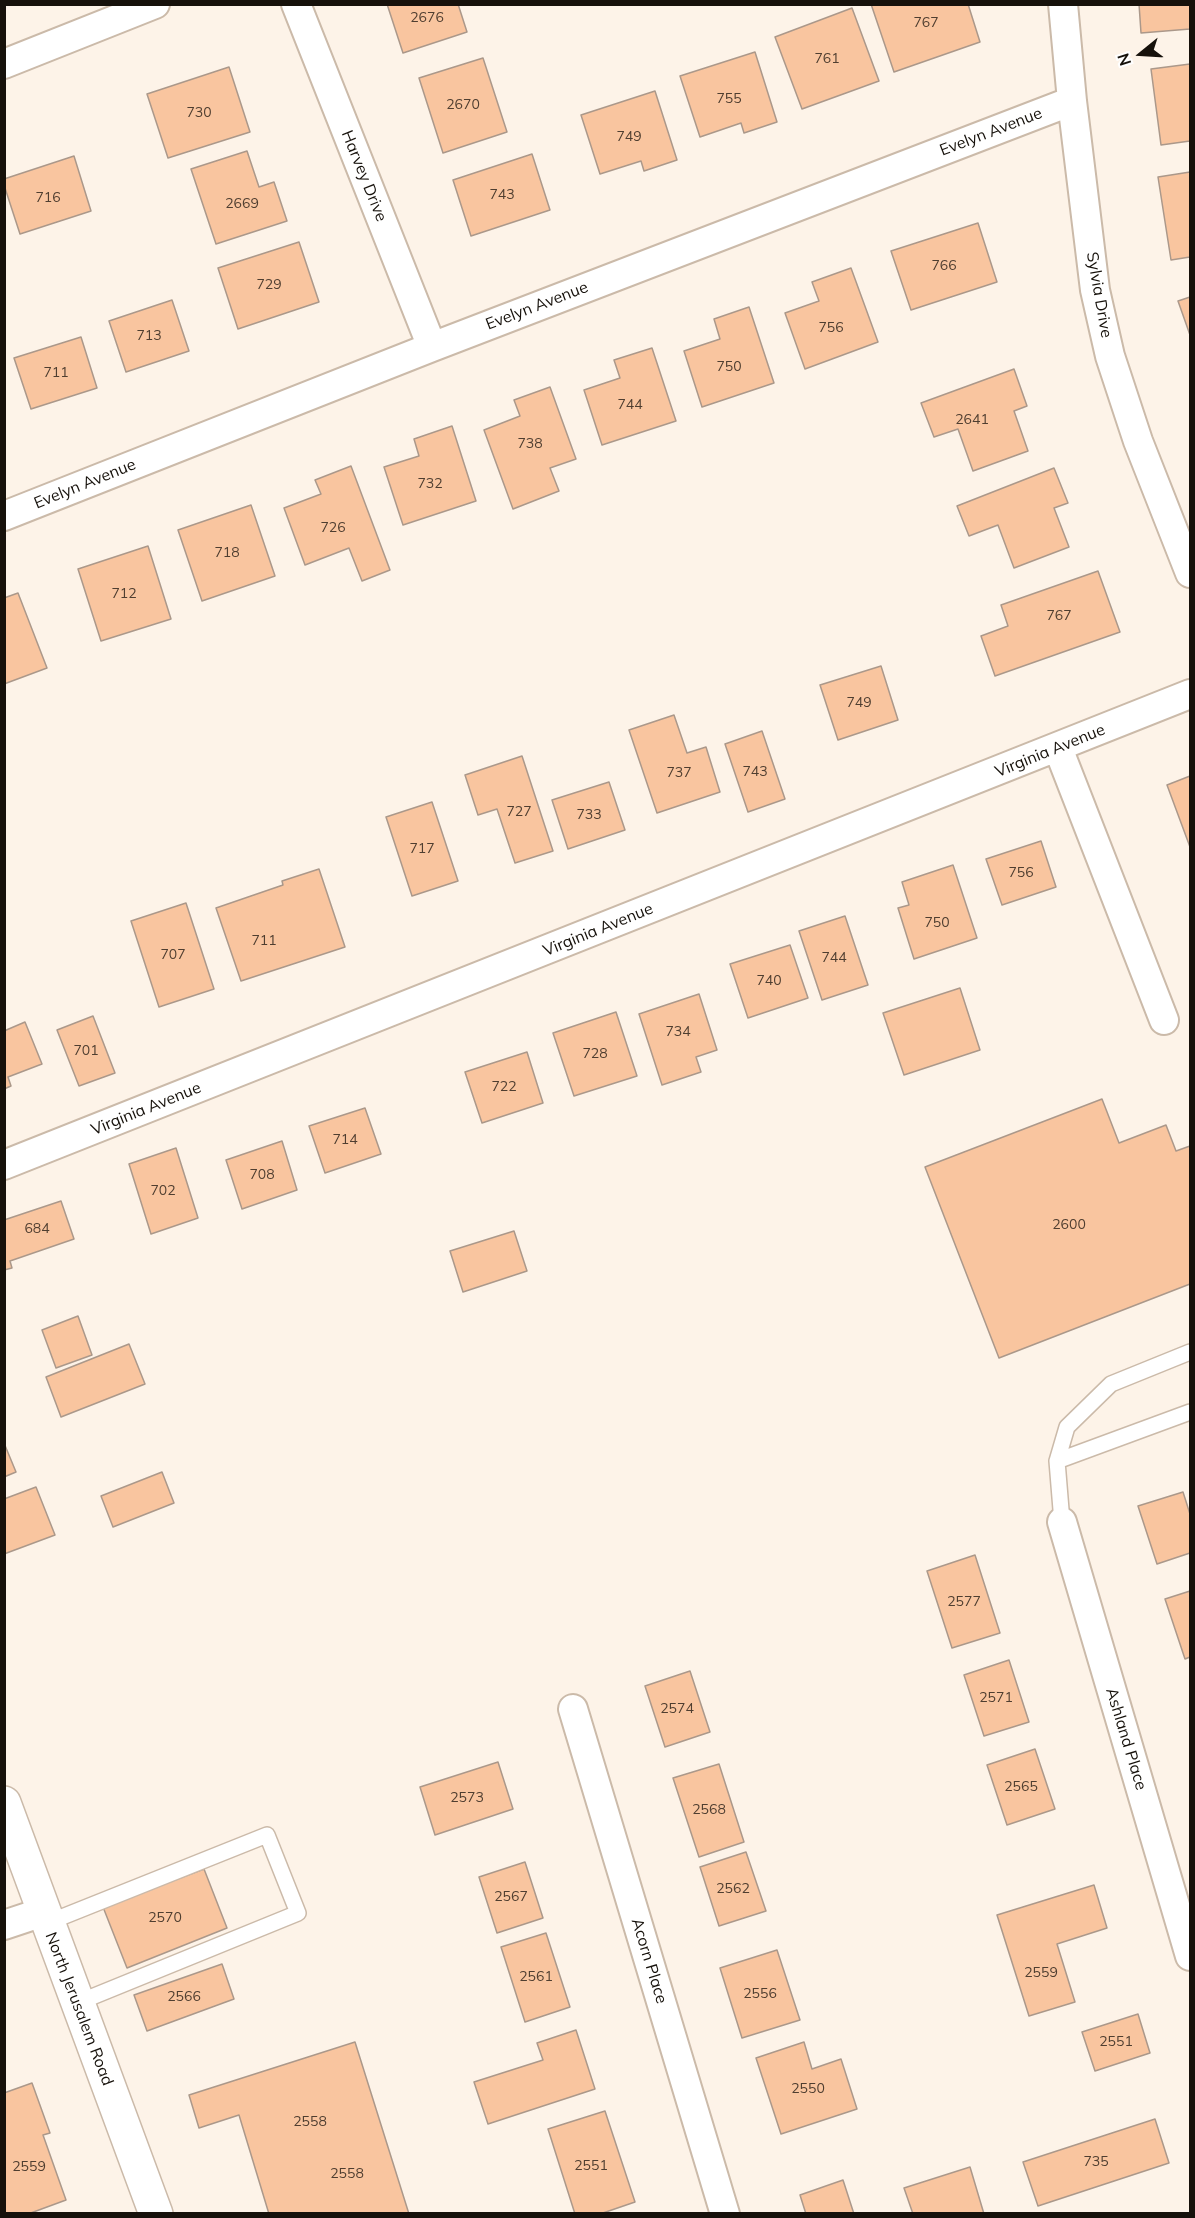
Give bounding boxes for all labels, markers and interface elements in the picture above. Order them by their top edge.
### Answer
house number: 2676 [410,10,444,26]
house number: 767 [913,15,939,31]
north arrow [1111,24,1171,84]
house number: 761 [814,51,840,67]
text: N [1113,51,1135,68]
house number: 755 [716,91,742,107]
house number: 2670 [446,97,480,113]
street label: Evelyn Avenue [937,104,1045,160]
house number: 730 [186,105,212,121]
street label: Harvey Drive [337,128,391,224]
house number: 749 [616,129,642,145]
house number: 743 [489,187,515,203]
house number: 716 [35,190,61,206]
house number: 2669 [225,196,259,212]
street label: Sylvia Drive [1082,251,1116,339]
house number: 766 [931,258,957,274]
house number: 729 [256,277,282,293]
street label: Evelyn Avenue [483,278,591,334]
house number: 756 [818,320,844,336]
house number: 713 [136,328,162,344]
house number: 750 [716,359,742,375]
house number: 711 [43,365,69,381]
house number: 744 [617,397,643,413]
house number: 2641 [955,412,989,428]
house number: 738 [517,436,543,452]
street label: Evelyn Avenue [31,455,139,513]
house number: 732 [417,476,443,492]
house number: 726 [320,520,346,536]
house number: 718 [214,545,240,561]
house number: 712 [111,586,137,602]
house number: 767 [1046,608,1072,624]
house number: 749 [846,695,872,711]
street label: Virginia Avenue [992,720,1108,782]
house number: 743 [742,764,768,780]
house number: 737 [666,765,692,781]
house number: 727 [506,804,532,820]
house number: 733 [576,807,602,823]
house number: 717 [409,841,435,857]
house number: 756 [1008,865,1034,881]
street label: Virginia Avenue [540,899,656,961]
house number: 750 [924,915,950,931]
house number: 711 [251,933,277,949]
house number: 707 [160,947,186,963]
house number: 744 [821,950,847,966]
house number: 740 [756,973,782,989]
house number: 734 [665,1024,691,1040]
house number: 701 [73,1043,99,1059]
house number: 728 [582,1046,608,1062]
street label: Virginia Avenue [88,1078,204,1140]
house number: 722 [491,1079,517,1095]
house number: 714 [332,1132,358,1148]
house number: 708 [249,1167,275,1183]
house number: 702 [150,1183,176,1199]
house number: 2600 [1052,1217,1086,1233]
house number: 684 [24,1221,50,1237]
house number: 2577 [947,1594,981,1610]
street label: Ashland Place [1101,1686,1151,1792]
house number: 2571 [979,1690,1013,1706]
house number: 2574 [660,1701,694,1717]
house number: 2565 [1004,1779,1038,1795]
house number: 2573 [450,1790,484,1806]
house number: 2568 [692,1802,726,1818]
house number: 2562 [716,1881,750,1897]
house number: 2567 [494,1889,528,1905]
house number: 2570 [148,1910,182,1926]
street label: Acorn Place [627,1916,671,2006]
street label: North Jerusalem Road [41,1929,117,2089]
house number: 2559 [1024,1965,1058,1981]
house number: 2561 [519,1969,553,1985]
house number: 2556 [743,1986,777,2002]
house number: 2566 [167,1989,201,2005]
house number: 2551 [1099,2034,1133,2050]
house number: 2550 [791,2081,825,2097]
house number: 2558 [293,2114,327,2130]
house number: 735 [1083,2154,1109,2170]
house number: 2551 [574,2158,608,2174]
house number: 2559 [12,2159,46,2175]
house number: 2558 [330,2166,364,2182]

